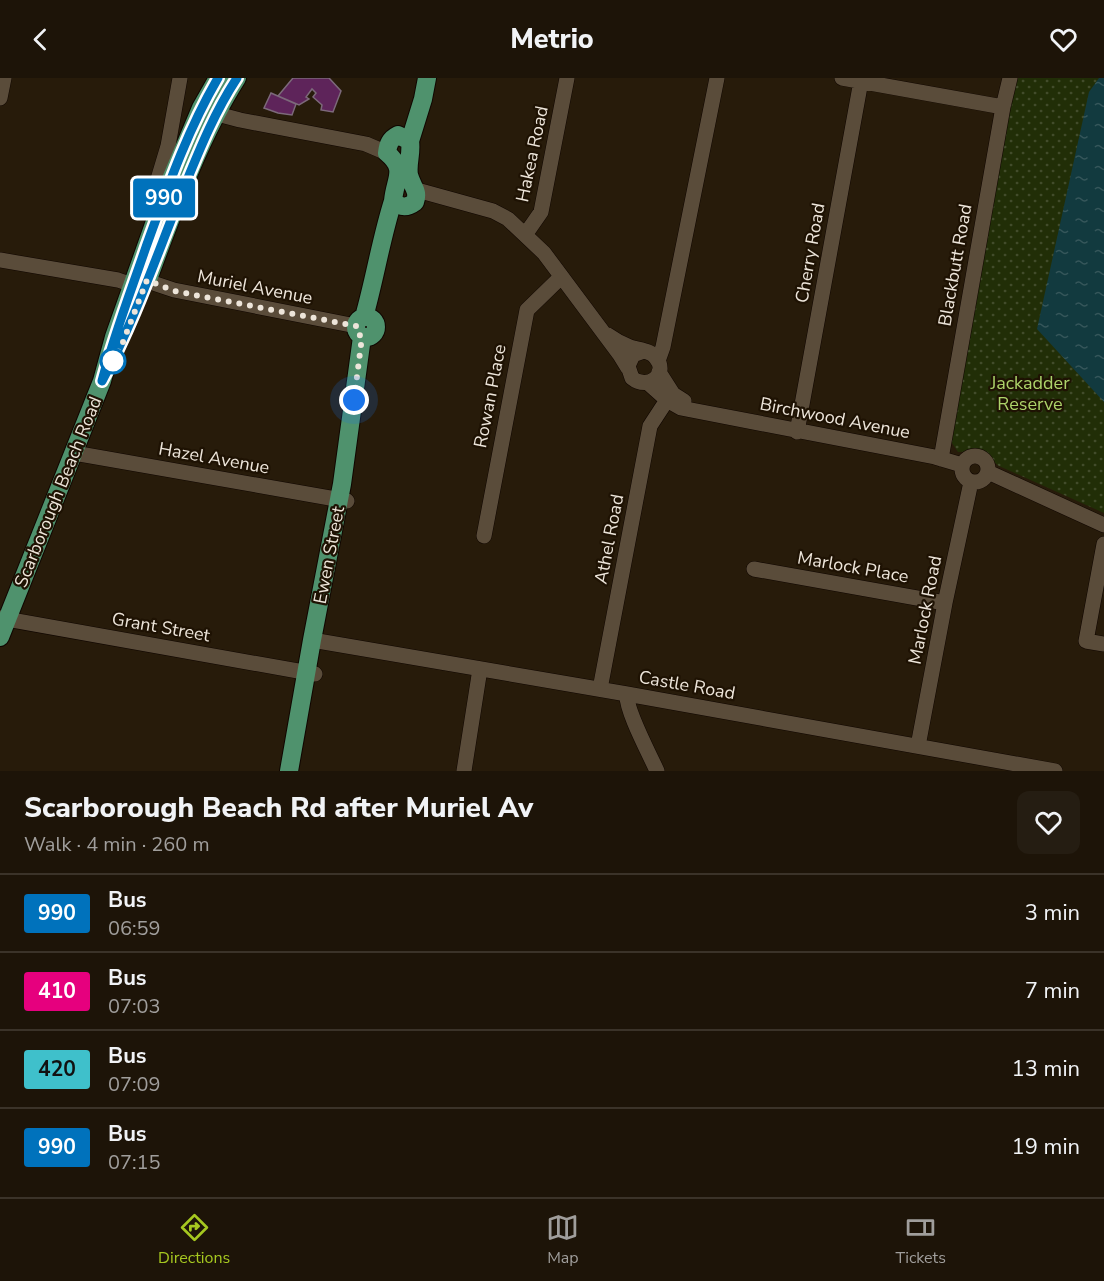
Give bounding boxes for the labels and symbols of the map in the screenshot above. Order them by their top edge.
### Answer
street label: Hakea Road [510,104,554,204]
line badge: 990 [130,178,198,218]
street label: Cherry Road [789,201,831,305]
street label: Blackbutt Road [932,202,978,328]
street label: Muriel Avenue [195,264,315,310]
street label: Rowan Place [468,342,512,450]
unlabelled marker [100,348,126,374]
park label: Jackadder Reserve [989,371,1070,416]
your location [339,385,369,415]
street label: Birchwood Avenue [758,392,912,444]
street label: Scarborough Beach Road [9,393,107,591]
street label: Hazel Avenue [157,436,271,480]
street label: Athel Road [589,492,629,586]
street label: Ewen Street [308,503,350,606]
street label: Marlock Place [795,545,911,589]
street label: Marlock Road [903,553,947,667]
street label: Grant Street [110,607,213,648]
street label: Castle Road [637,665,737,705]

